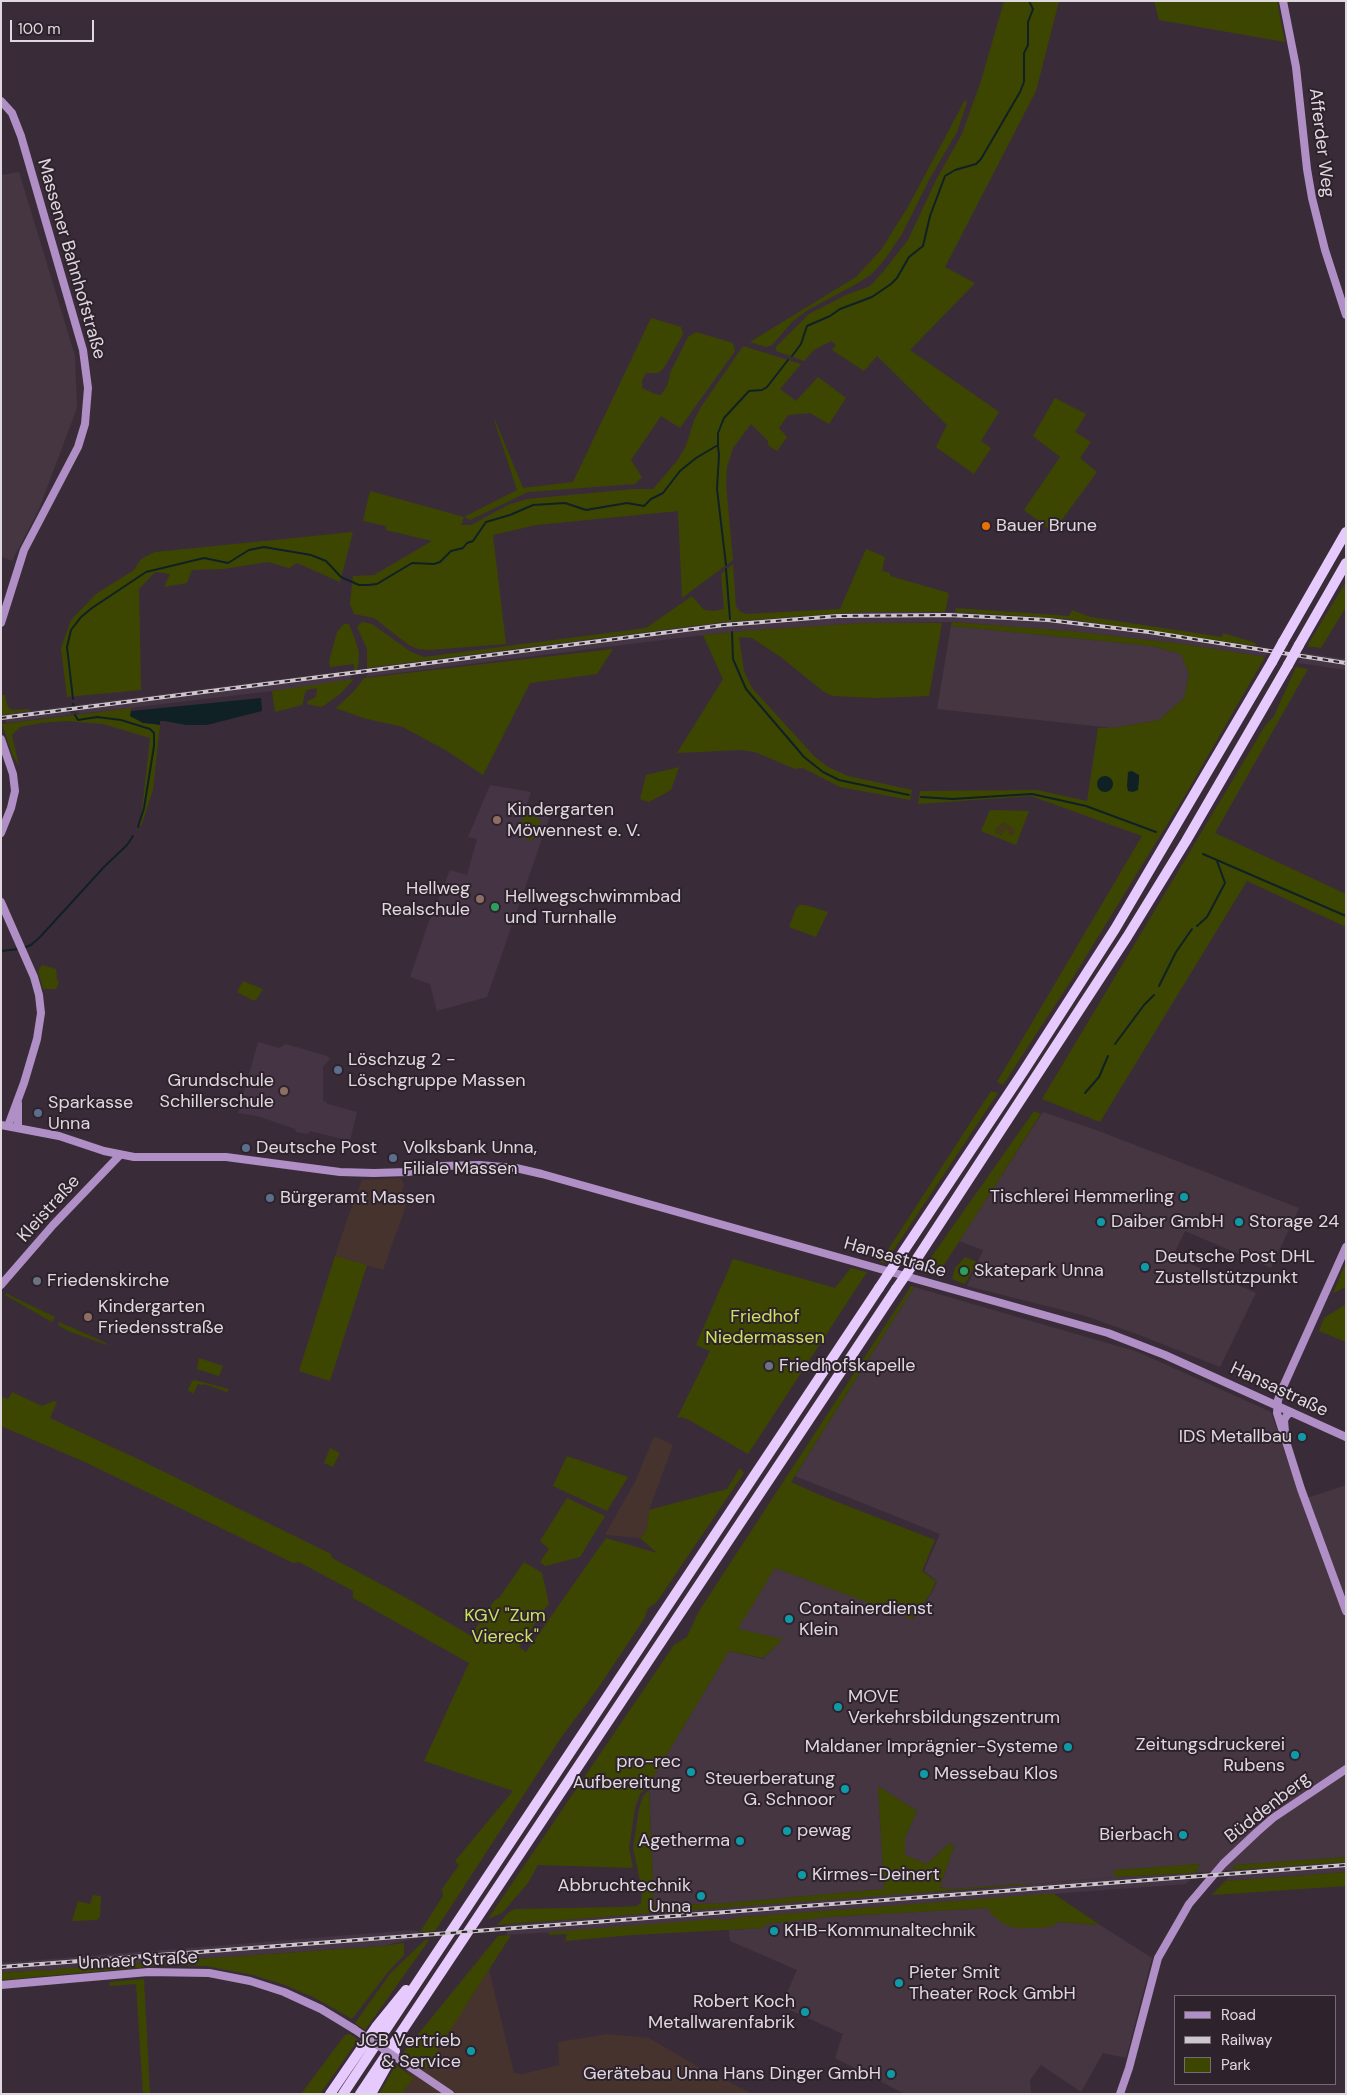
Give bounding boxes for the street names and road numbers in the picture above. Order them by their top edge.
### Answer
street label: Afferder Weg [1304,87,1338,199]
street label: Massener Bahnhofstraße [32,156,110,362]
street label: Kleistraße [13,1171,85,1247]
street label: Hansastraße [841,1233,949,1283]
street label: Hansastraße [1227,1358,1331,1422]
street label: Büddenberg [1221,1768,1315,1848]
street label: Unnaer Straße [78,1947,198,1975]

